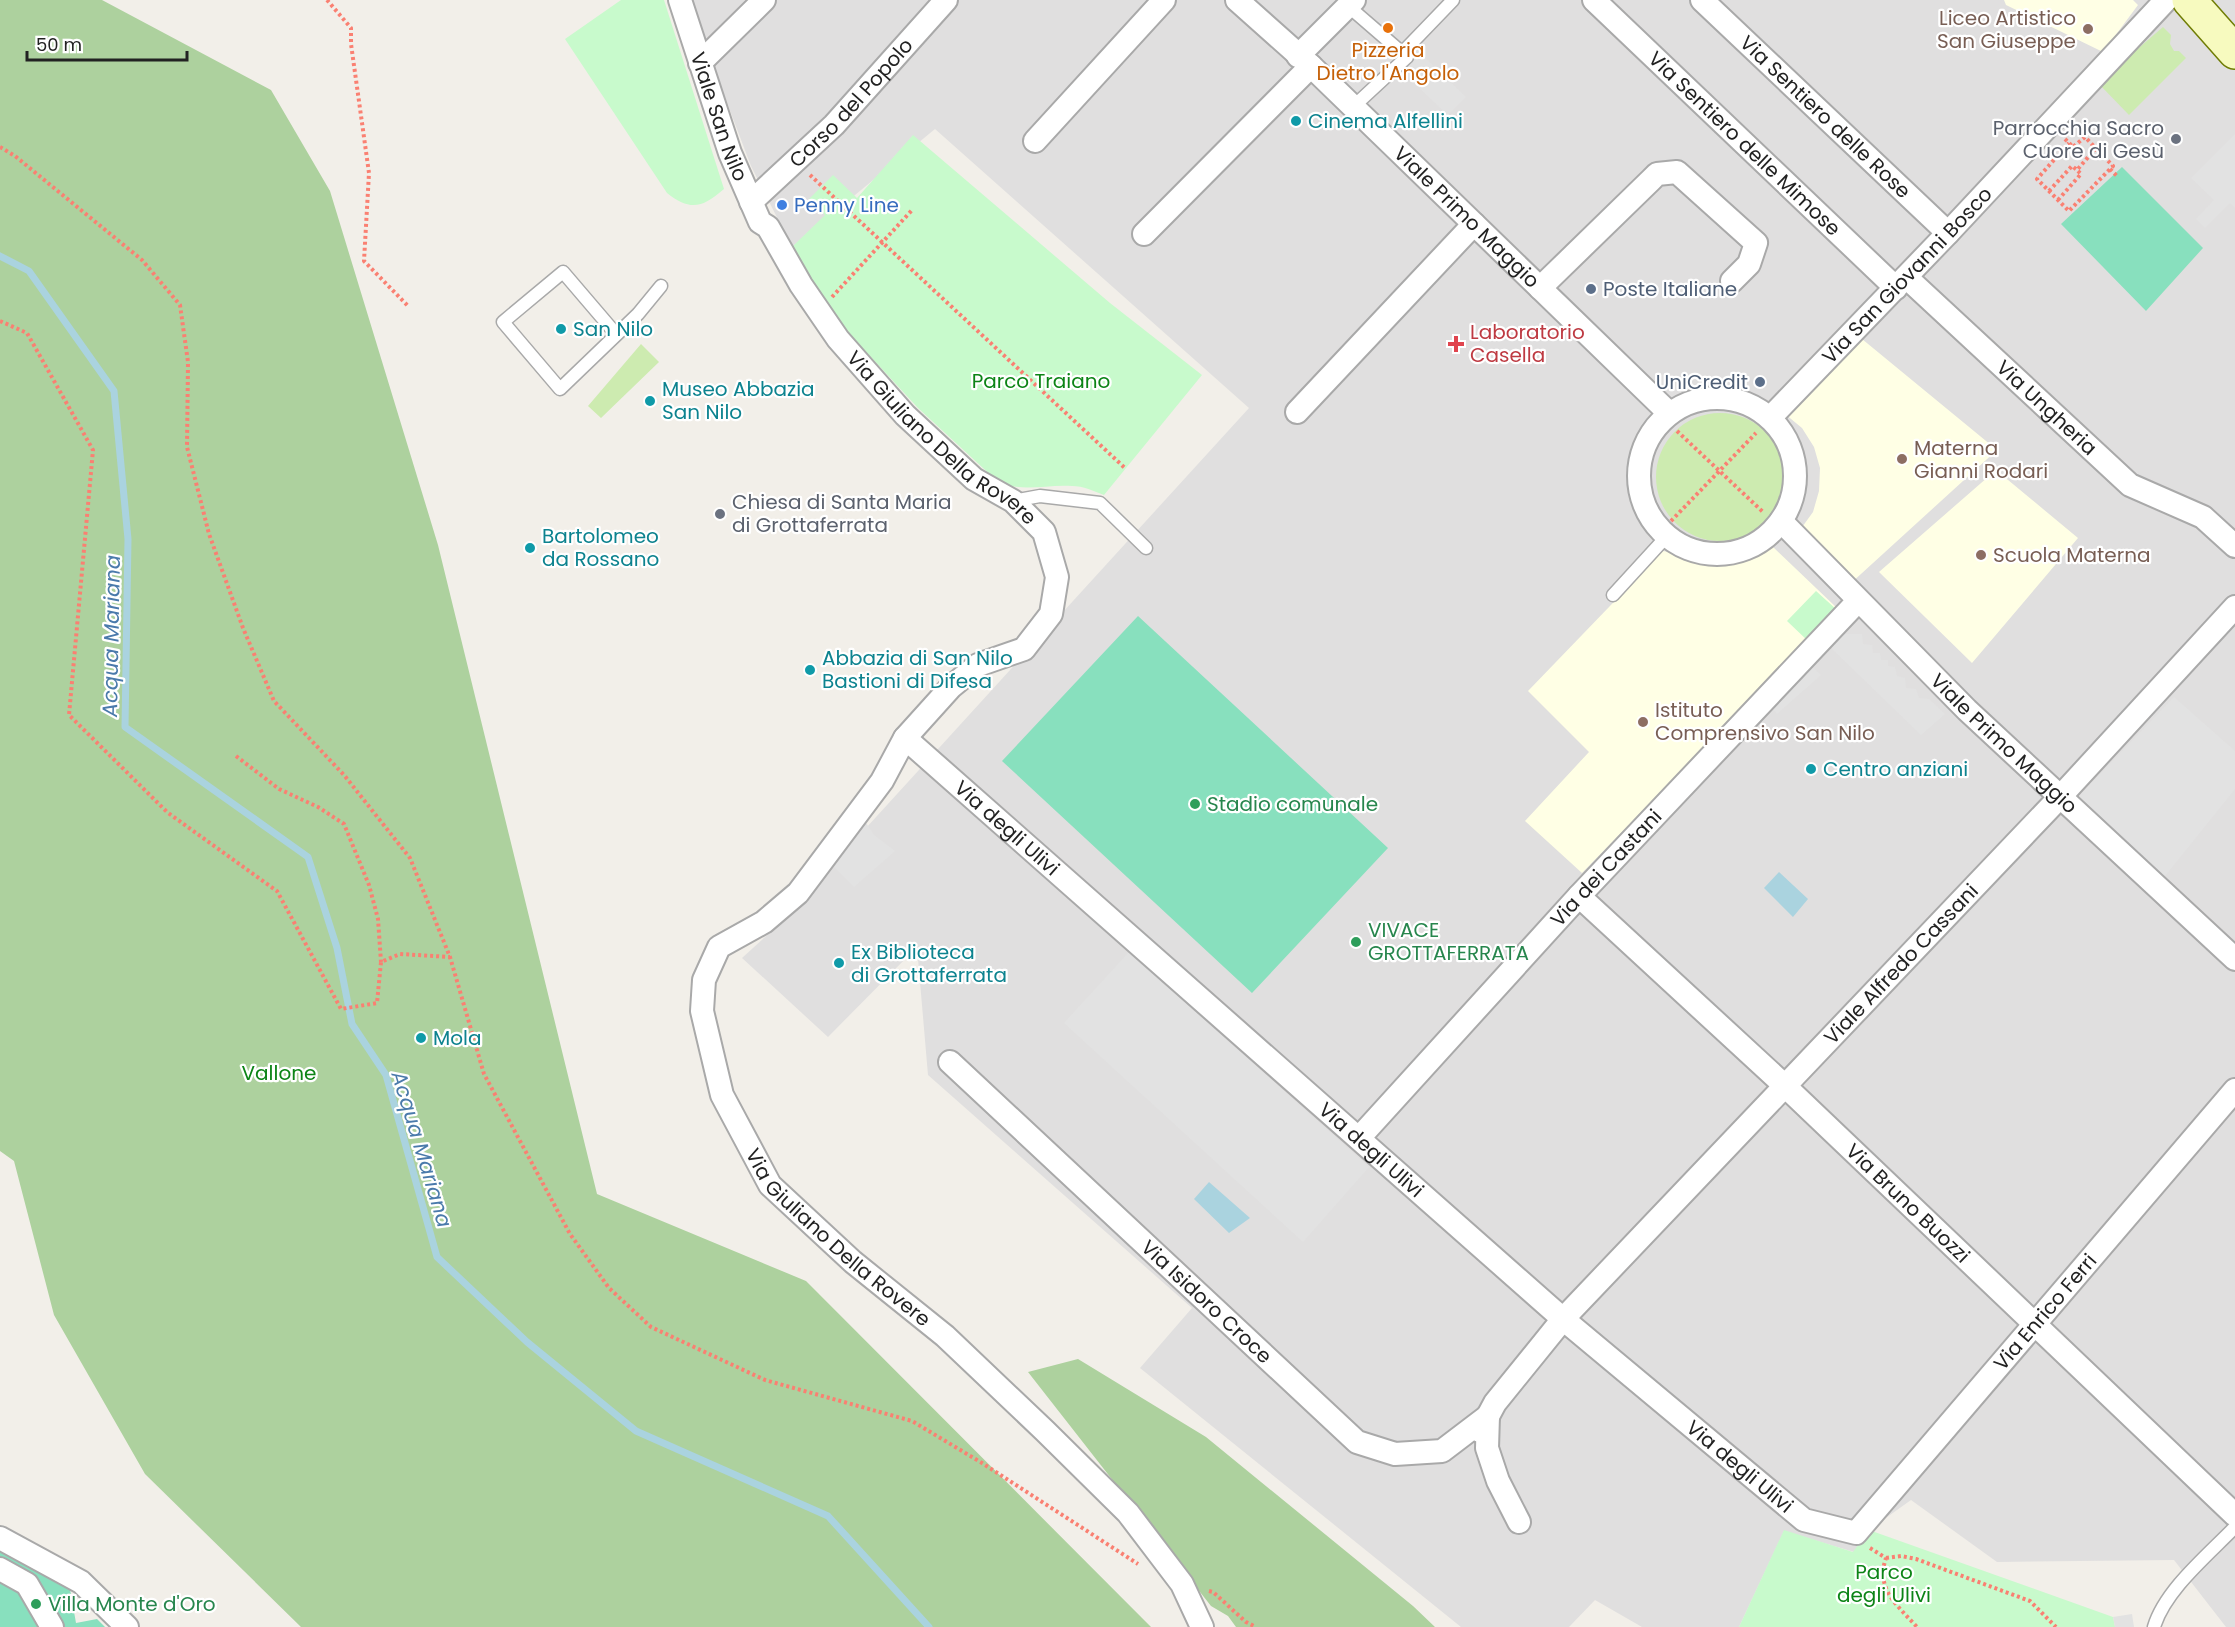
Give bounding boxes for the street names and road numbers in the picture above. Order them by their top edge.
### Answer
street label: Via Sentiero delle Rose [1734,29,1917,205]
street label: Corso del Popolo [783,32,919,174]
street label: Via Sentiero delle Mimose [1642,45,1847,242]
street label: Viale San Nilo [684,48,755,186]
street label: Viale Primo Maggio [1388,140,1546,294]
street label: Via San Giovanni Bosco [1816,180,1998,370]
street label: Via Giuliano Della Rovere [841,345,1043,531]
street label: Via Ungheria [1990,354,2103,462]
street label: Viale Primo Maggio [1924,667,2084,820]
street label: Via degli Ulivi [948,774,1065,882]
street label: Via dei Castani [1544,803,1668,933]
street label: Viale Alfredo Cassani [1818,877,1984,1051]
street label: Via degli Ulivi [1313,1096,1430,1204]
street label: Via Bruno Buozzi [1840,1137,1976,1269]
street label: Via Giuliano Della Rovere [739,1143,937,1333]
street label: Via Isidoro Croce [1135,1233,1278,1370]
street label: Via Enrico Ferri [1987,1248,2103,1376]
street label: Via degli Ulivi [1680,1414,1799,1519]

